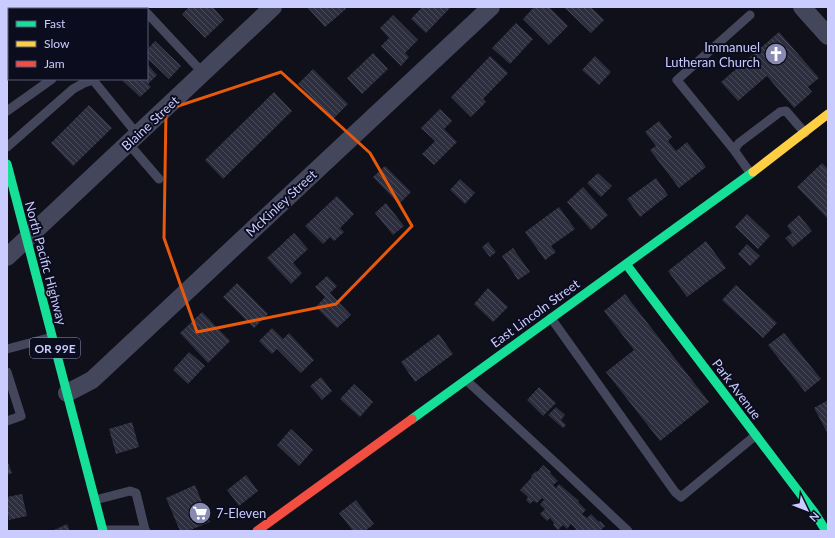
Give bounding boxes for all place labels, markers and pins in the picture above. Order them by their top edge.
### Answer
place label: Immanuel Lutheran Church [665,39,760,70]
church icon: Immanuel Lutheran Church [763,41,789,67]
supermarket icon: 7-Eleven [187,500,213,526]
place label: 7-Eleven [216,505,266,521]

